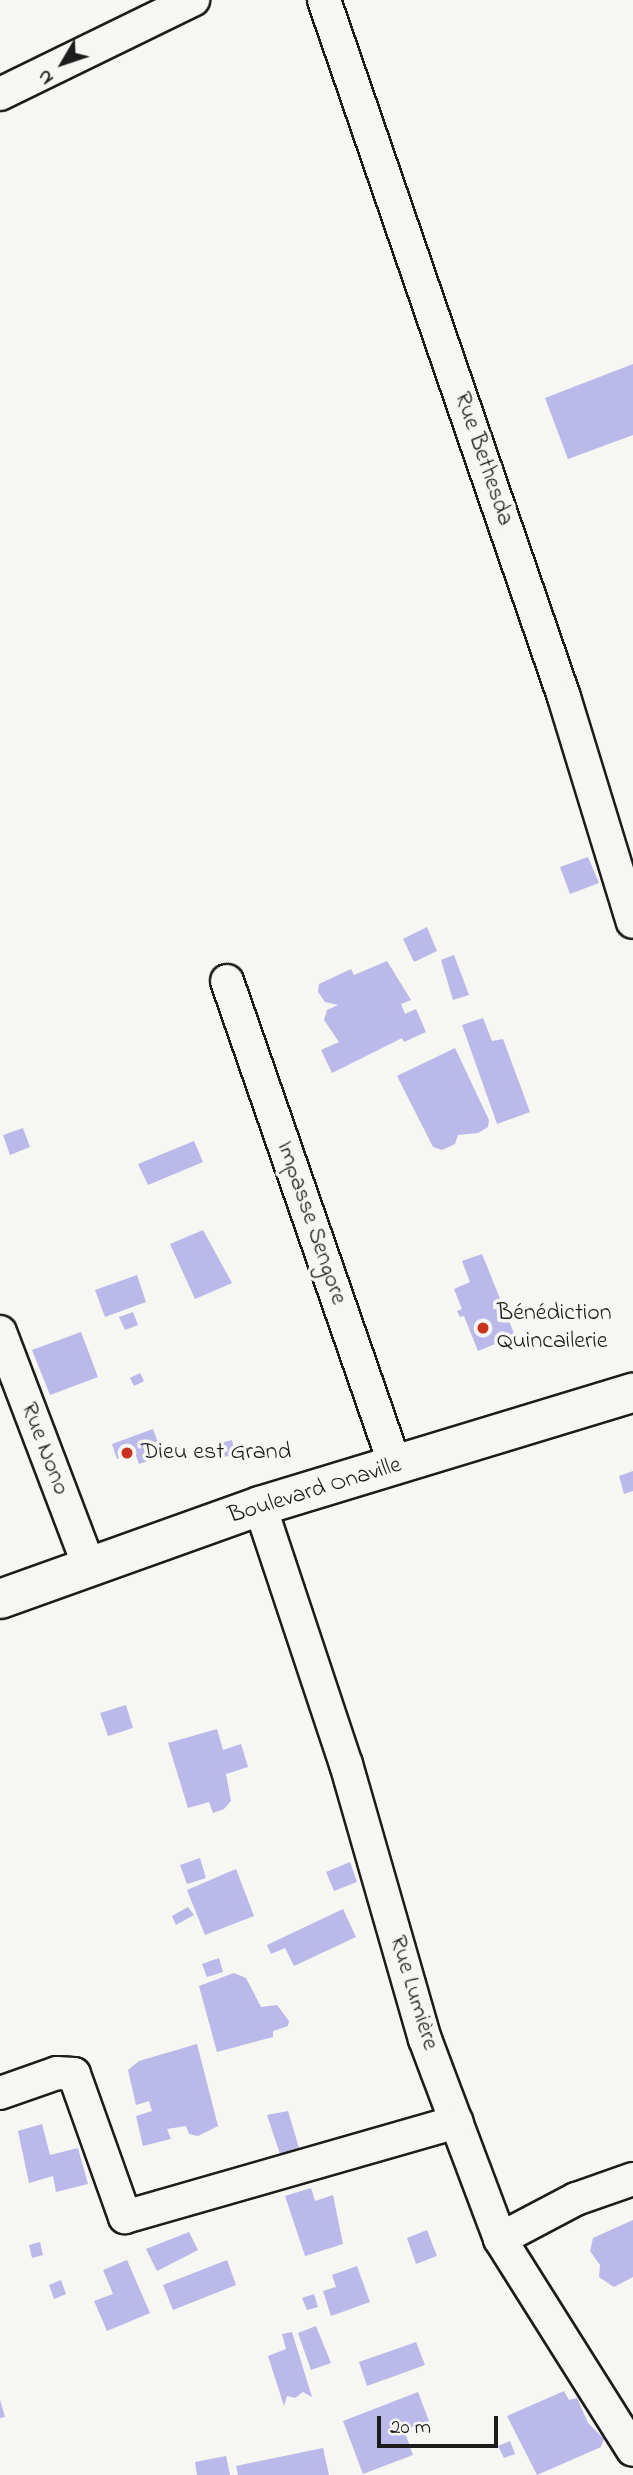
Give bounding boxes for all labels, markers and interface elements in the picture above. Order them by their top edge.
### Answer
north arrow [28,28,98,98]
text: N [32,63,61,90]
street label: Rue Bethesda [447,388,519,530]
street label: Impasse Sengore [270,1138,352,1308]
place label: Bénédiction Quincailerie [497,1300,612,1356]
marker: Bénédiction Quincailerie [475,1320,491,1336]
street label: Rue Nono [13,1399,75,1499]
place label: Dieu est Grand [141,1439,291,1467]
marker: Dieu est Grand [119,1445,135,1461]
street label: Boulevard Onaville [225,1451,405,1531]
street label: Rue Lumière [382,1932,444,2054]
scale bar [381,2402,502,2446]
text: 20 m [390,2413,431,2443]

